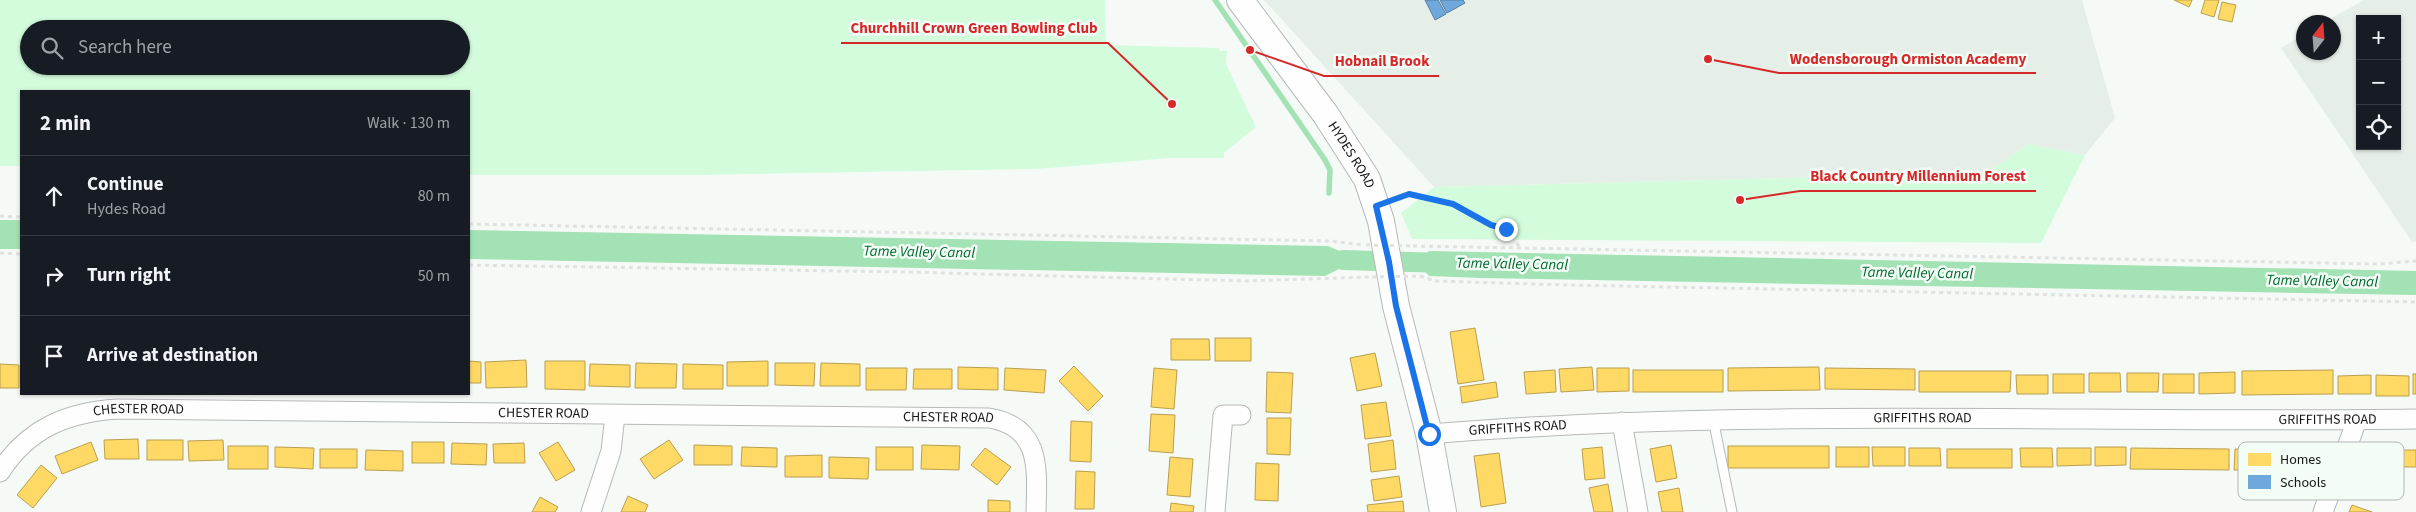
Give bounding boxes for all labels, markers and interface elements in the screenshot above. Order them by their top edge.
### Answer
callout: Churchhill Crown Green Bowling Club [841,13,1108,43]
north arrow [2296,15,2341,60]
map controls [2356,15,2401,150]
button: + [2356,15,2401,60]
text: Churchhill Crown Green Bowling Club [850,18,1098,39]
search box [20,20,470,75]
icon: search [38,34,66,62]
text: Search here [78,34,172,61]
callout: Wodensborough Ormiston Academy [1779,43,2036,73]
callout: Hobnail Brook [1324,46,1439,76]
text: Wodensborough Ormiston Academy [1790,49,2026,70]
text: Hobnail Brook [1335,51,1430,72]
button: − [2356,60,2401,105]
button: locate [2356,105,2401,150]
text: 2 min [40,108,91,138]
text: Walk · 130 m [367,112,450,134]
street label: HYDES ROAD [1323,118,1379,191]
callout: Black Country Millennium Forest [1800,161,2036,191]
text: Black Country Millennium Forest [1810,166,2026,187]
text: Continue [87,171,164,198]
icon: ahead [40,182,68,210]
text: 80 m [418,185,450,207]
text: Hydes Road [87,198,166,220]
route end [1495,218,1518,241]
water label: Tame Valley Canal [863,241,975,263]
water label: Tame Valley Canal [1456,253,1568,275]
icon: right [40,262,68,290]
text: Turn right [87,262,171,289]
water label: Tame Valley Canal [1861,262,1973,284]
text: 50 m [418,265,450,287]
water label: Tame Valley Canal [2266,270,2378,292]
icon: arrive [40,342,68,370]
text: Arrive at destination [87,342,258,369]
street label: CHESTER ROAD [92,399,184,422]
street label: CHESTER ROAD [498,403,589,424]
street label: CHESTER ROAD [903,407,996,429]
street label: GRIFFITHS ROAD [1874,408,1972,428]
street label: GRIFFITHS ROAD [2279,409,2377,430]
street label: GRIFFITHS ROAD [1468,415,1567,441]
route start [1418,423,1441,446]
legend [2238,442,2404,500]
text: Homes [2280,450,2321,470]
text: Schools [2280,473,2326,493]

